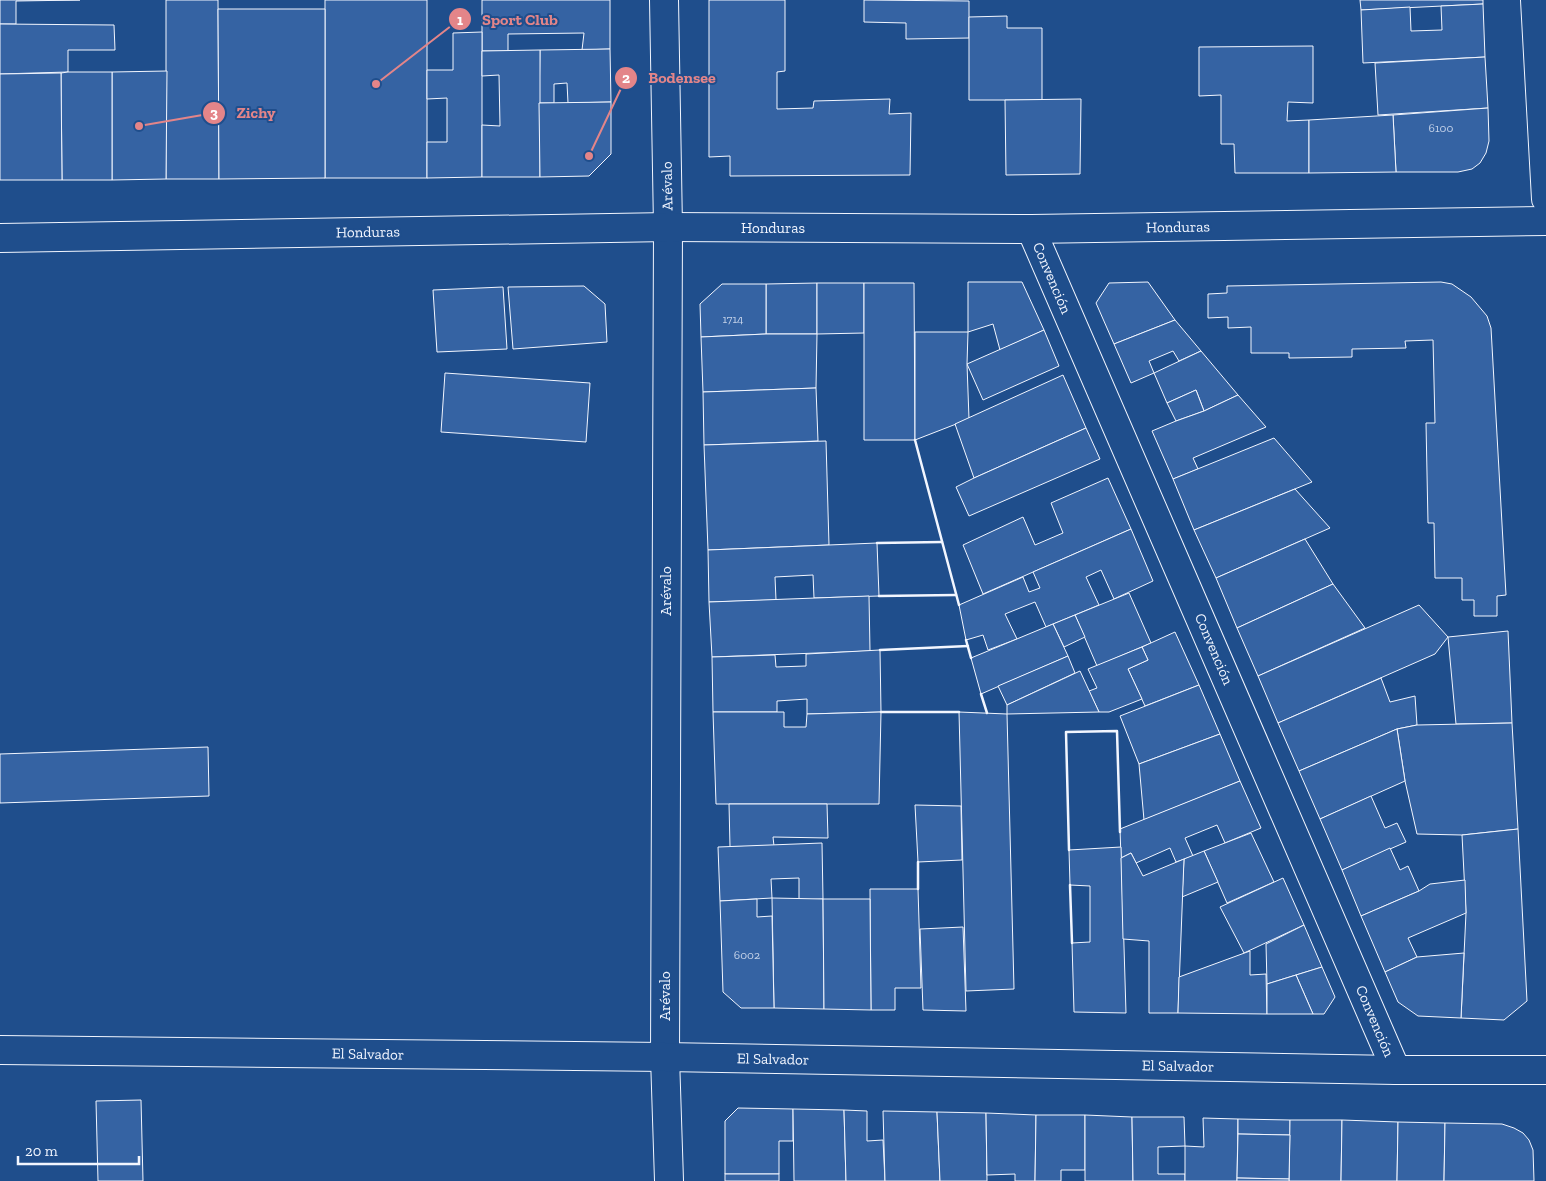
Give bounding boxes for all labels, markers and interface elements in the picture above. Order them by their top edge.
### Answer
callout: Sport Club [447,4,568,35]
text: Sport Club [482,10,558,29]
text: 1 [457,11,463,29]
callout: Bodensee [613,62,726,93]
text: Bodensee [648,68,716,87]
text: 2 [622,69,630,87]
callout: Zichy [201,97,285,128]
text: Zichy [236,103,276,122]
text: 3 [210,104,218,122]
house number: 6100 [1429,121,1453,135]
street label: Arévalo [658,161,676,211]
street label: Honduras [1146,217,1210,237]
street label: Honduras [741,219,805,237]
street label: Honduras [336,222,400,242]
street label: Convención [1029,239,1075,317]
house number: 1714 [722,312,744,326]
street label: Arévalo [657,566,675,616]
street label: Convención [1191,610,1237,688]
house number: 6002 [734,948,760,962]
street label: Arévalo [656,971,674,1021]
street label: Convención [1352,982,1398,1060]
street label: El Salvador [332,1044,404,1064]
street label: El Salvador [737,1049,809,1069]
street label: El Salvador [1142,1056,1214,1076]
scale bar [18,1134,139,1166]
text: 20 m [25,1142,58,1160]

